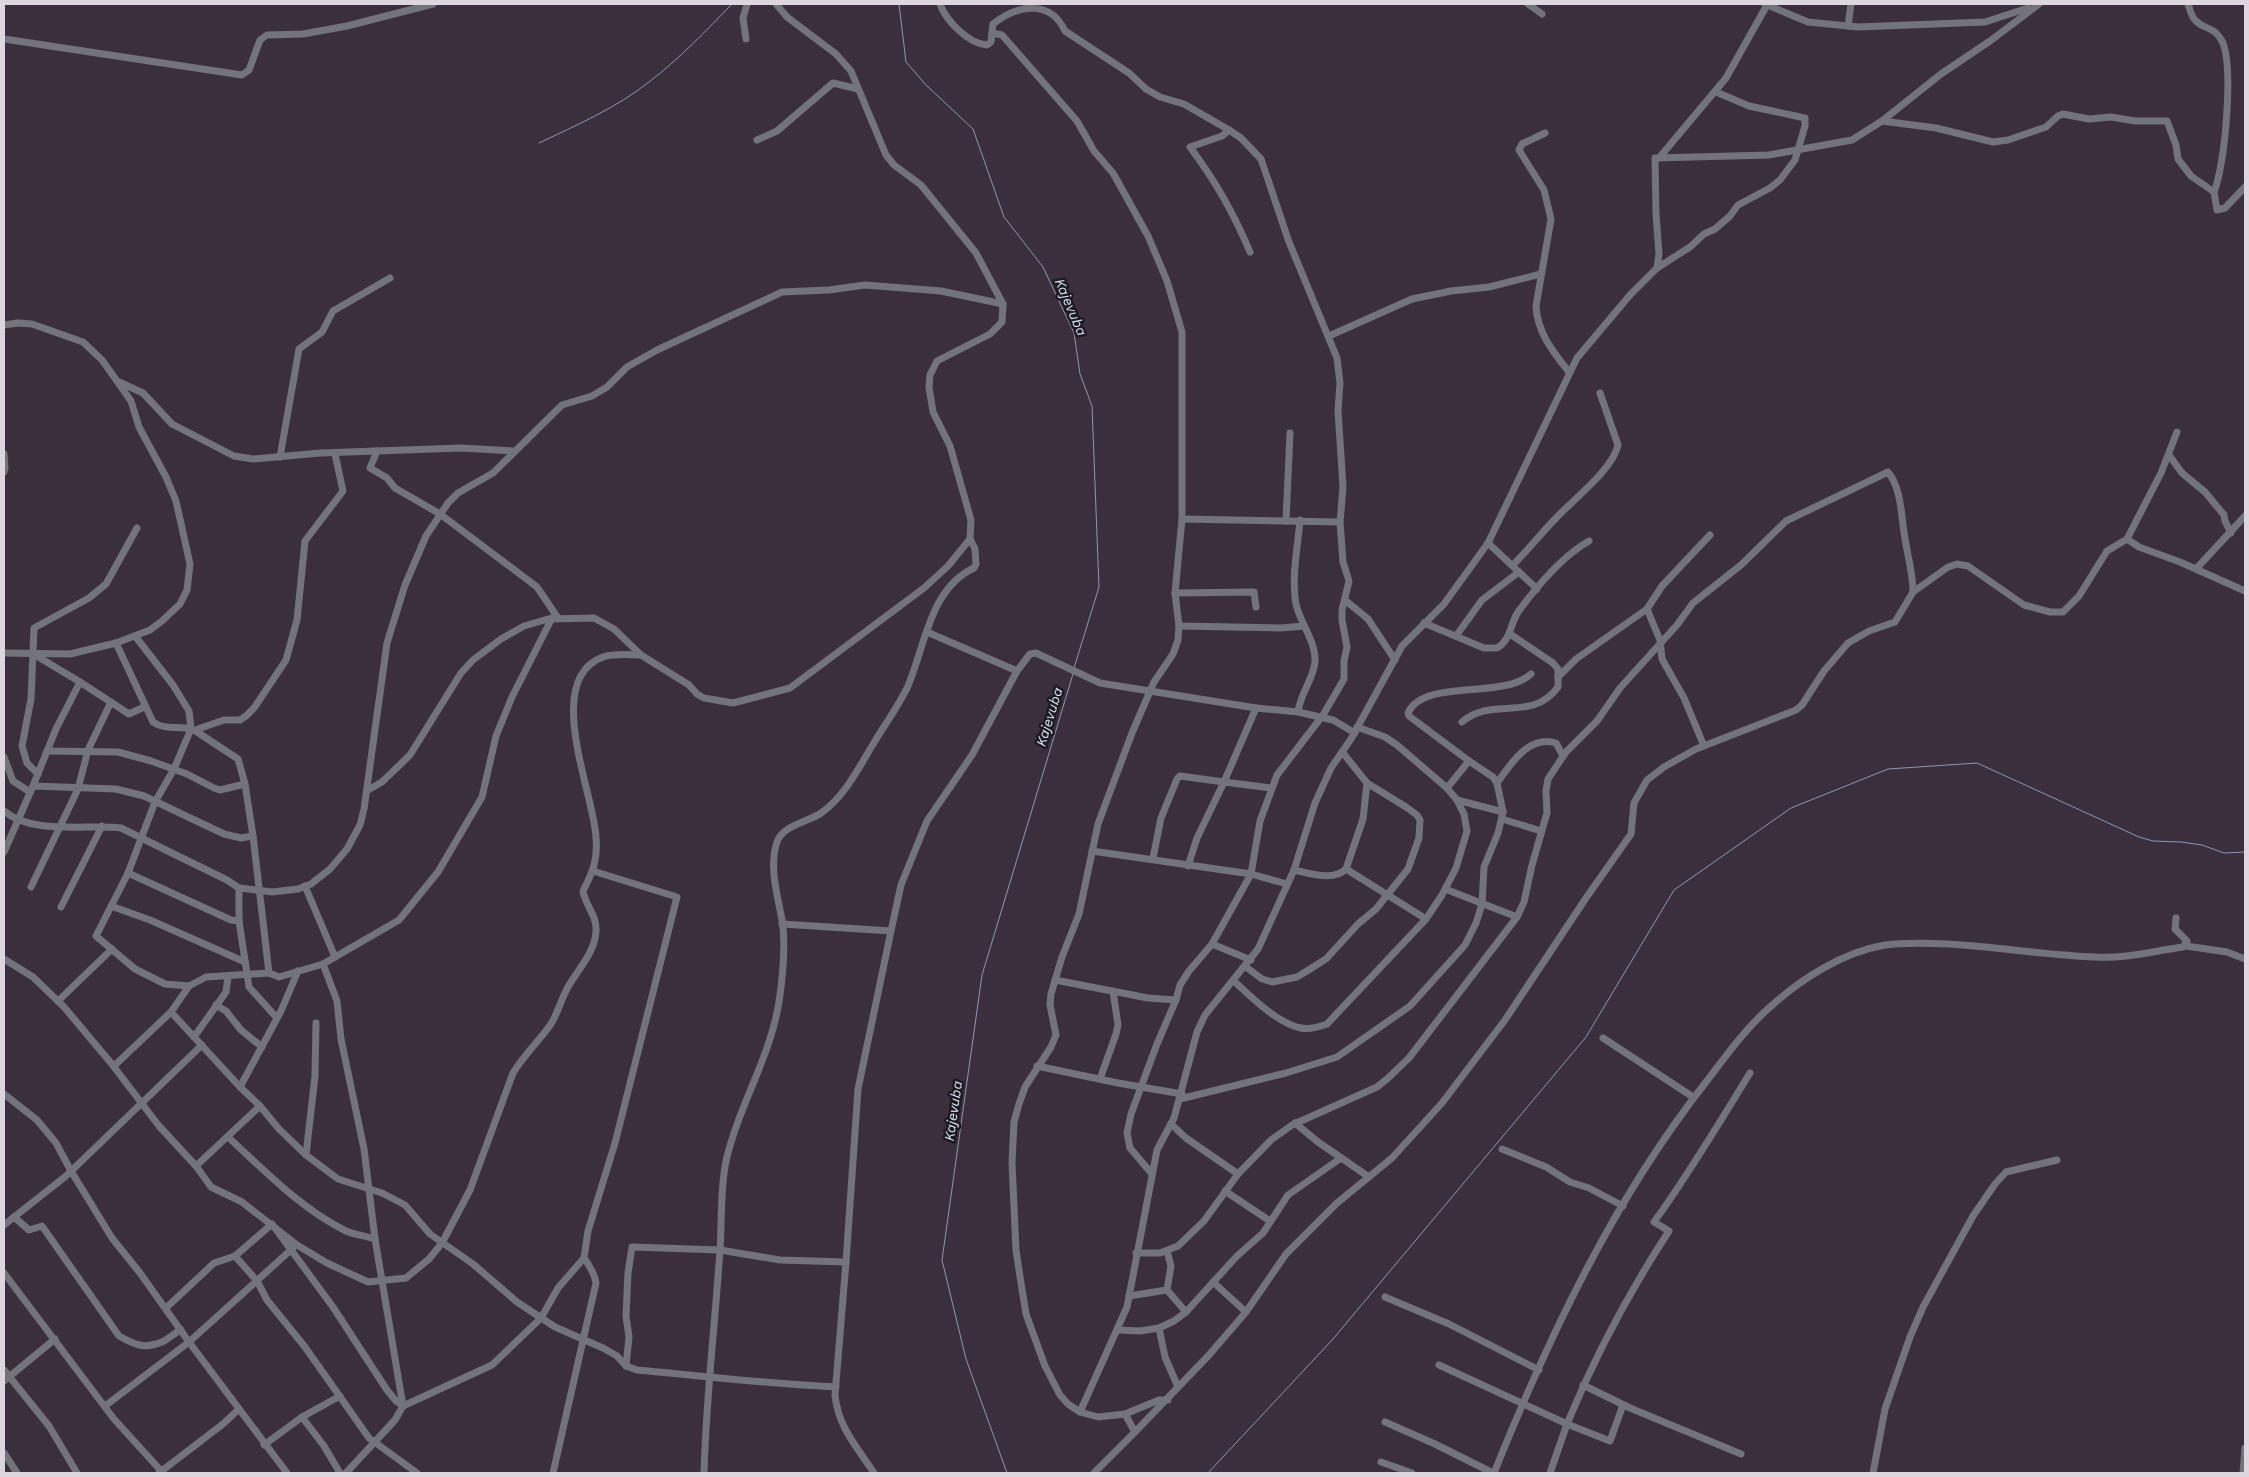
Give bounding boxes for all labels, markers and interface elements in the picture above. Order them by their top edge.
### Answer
water label: Kajevuba [1052,276,1090,338]
water label: Kajevuba [1032,685,1066,748]
water label: Kajevuba [941,1079,965,1142]

